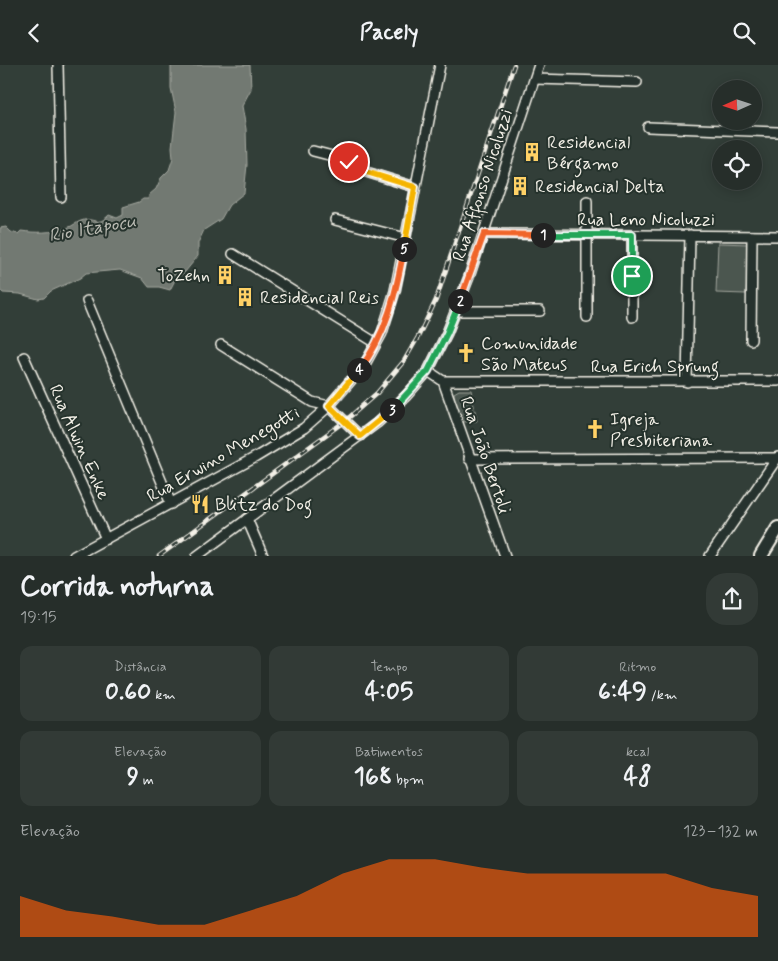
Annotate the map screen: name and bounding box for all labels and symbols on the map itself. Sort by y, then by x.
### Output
north arrow [712,80,762,130]
street label: Rua Affonso Nicoluzzi [447,106,521,265]
place label: Residencial Bérgamo [547,131,630,178]
pin [328,141,370,183]
building icon: Residencial Bérgamo [521,141,543,163]
building icon: Residencial Delta [509,175,531,197]
place label: Residencial Delta [535,175,665,199]
water label: Rio Itapocu [47,208,139,248]
street label: Rua Leno Nicoluzzi [577,208,715,232]
pin: 1 [530,223,556,247]
pin: 5 [392,237,416,261]
pin [611,255,653,297]
place label: ToZehn [157,264,210,288]
building icon: ToZehn [214,264,236,286]
building icon: Residencial Reis [234,286,256,308]
place label: Residencial Reis [260,286,379,310]
pin: 2 [448,289,472,313]
place label: Comunidade São Mateus [481,332,578,377]
church icon: Comunidade São Mateus [455,342,477,364]
street label: Rua Erich Sprung [591,355,719,381]
pin: 4 [346,357,372,383]
street label: Rua Alwin Enke [43,381,115,504]
street label: Rua João Bertoli [454,393,516,517]
pin: 3 [380,397,404,423]
street label: Rua Erwino Menegotti [143,401,305,509]
place label: Igreja Presbiteriana [610,408,712,453]
church icon: Igreja Presbiteriana [584,418,606,440]
restaurant icon: Blitz do Dog [189,493,211,515]
place label: Blitz do Dog [215,493,312,519]

